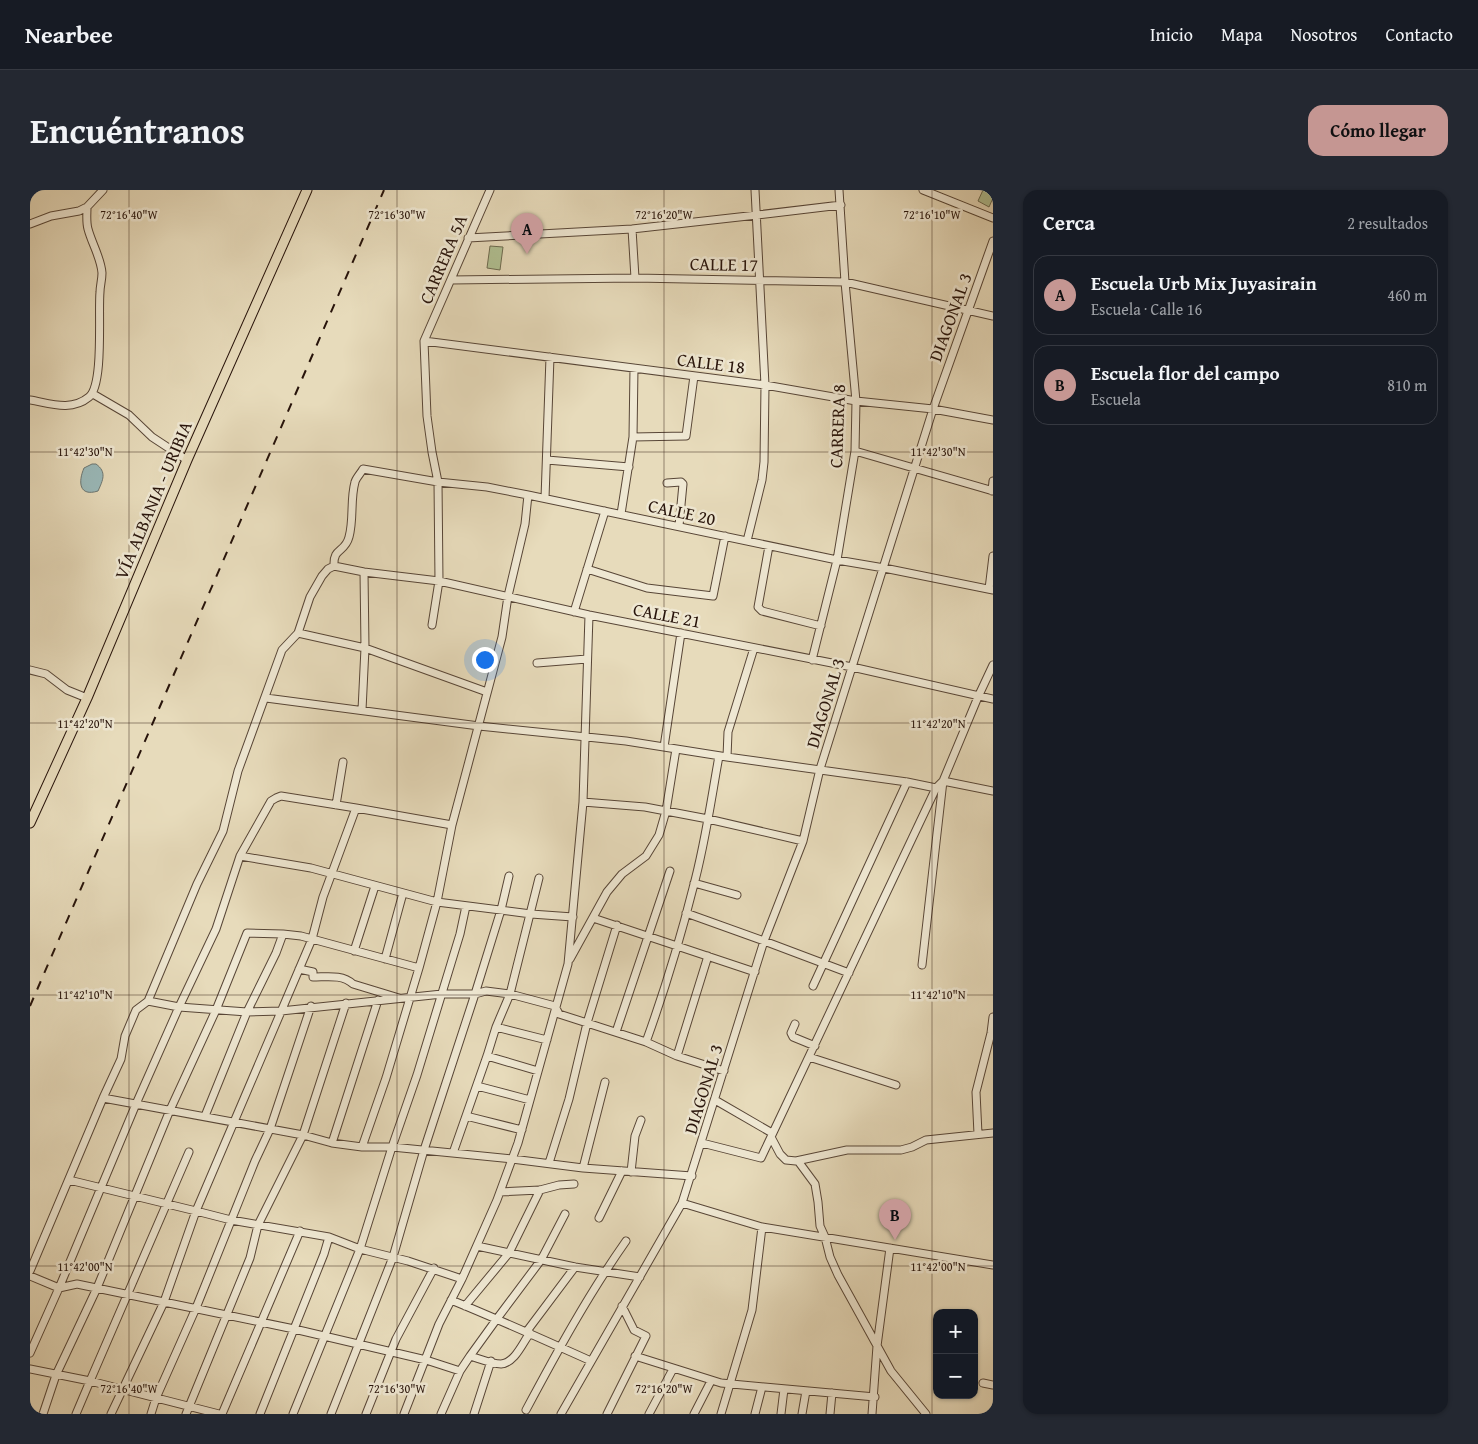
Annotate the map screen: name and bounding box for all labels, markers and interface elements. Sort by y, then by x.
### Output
text: Nearbee [25,17,113,52]
text: Inicio [1150,21,1193,48]
text: Mapa [1221,21,1262,48]
text: Nosotros [1290,21,1358,48]
text: Contacto [1386,21,1453,48]
text: Encuéntranos [30,105,245,156]
button: Cómo llegar [1308,105,1448,156]
text: 72°16'40"W [100,206,159,223]
text: 72°16'30"W [368,206,427,223]
text: 72°16'20"W [635,206,694,223]
text: 72°16'10"W [903,206,962,223]
text: Cerca [1043,207,1095,238]
street label: CARRERA 5A [412,210,474,308]
text: 2 resultados [1347,211,1428,235]
pin: A [511,213,543,254]
street label: CALLE 17 [690,250,758,278]
street label: DIAGONAL 3 [921,269,979,365]
text: Escuela Urb Mix Juyasirain [1091,269,1317,297]
text: A [1055,283,1065,307]
text: 460 m [1387,283,1427,307]
text: Escuela · Calle 16 [1091,297,1202,321]
street label: CALLE 18 [676,345,746,381]
text: Escuela flor del campo [1091,359,1280,387]
text: B [1055,373,1065,397]
text: 810 m [1387,373,1427,397]
street label: CARRERA 8 [822,384,852,468]
text: Escuela [1091,387,1141,411]
street label: VÍA ALBANIA - URIBIA [107,417,199,583]
text: 11°42'30"N [57,443,113,460]
text: 11°42'30"N [910,443,966,460]
street label: CALLE 20 [646,492,718,532]
street label: CALLE 21 [631,595,703,635]
your location [472,647,498,673]
street label: DIAGONAL 3 [799,655,851,751]
text: 11°42'20"N [57,715,113,732]
text: 11°42'20"N [910,715,966,732]
text: 11°42'10"N [57,986,113,1003]
text: 11°42'10"N [910,986,966,1003]
street label: DIAGONAL 3 [677,1041,729,1137]
pin: B [879,1199,911,1240]
text: 11°42'00"N [57,1258,113,1275]
text: 11°42'00"N [910,1258,966,1275]
map controls [933,1309,978,1399]
button: + [933,1309,978,1354]
button: − [933,1354,978,1399]
text: 72°16'40"W [100,1380,159,1397]
text: 72°16'30"W [368,1380,427,1397]
text: 72°16'20"W [635,1380,694,1397]

